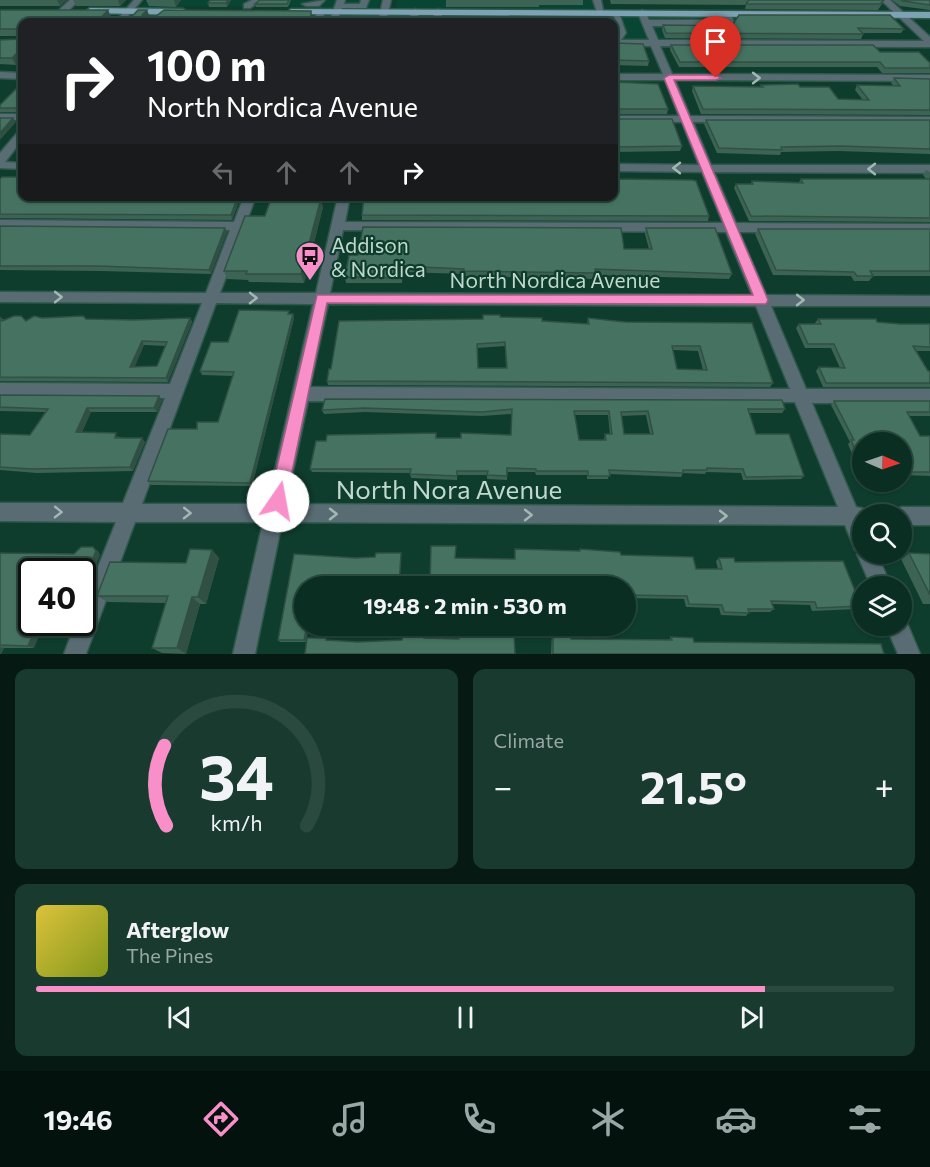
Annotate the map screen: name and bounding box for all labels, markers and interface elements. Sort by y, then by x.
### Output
pin [690,16,741,78]
icon: arrive [699,25,732,58]
text: 100 m [147,38,267,90]
icon: right [48,42,126,120]
one-way arrow [751,72,760,84]
text: North Nordica Avenue [147,90,418,123]
icon: left [207,156,240,189]
icon: ahead [270,156,303,189]
icon: ahead [333,156,366,189]
icon: right [396,156,429,189]
one-way arrow [672,162,681,174]
one-way arrow [867,163,876,175]
place label: Addison & Nordica [331,232,426,281]
bus stop icon: Addison & Nordica [294,240,326,282]
street label: North Nordica Avenue [450,267,660,292]
one-way arrow [54,291,63,303]
one-way arrow [249,292,258,304]
one-way arrow [796,294,805,307]
north arrow [852,432,912,492]
map controls [852,432,912,636]
position arrow [246,469,310,533]
street label: North Nora Avenue [336,473,562,504]
button: search [852,504,912,564]
one-way arrow [54,506,63,518]
one-way arrow [183,507,192,519]
one-way arrow [329,508,338,520]
one-way arrow [524,509,533,521]
one-way arrow [719,510,728,522]
speed limit sign: 40 [18,558,96,636]
button: layers [852,576,912,636]
text: 19:48 · 2 min · 530 m [363,592,567,619]
text: Climate [494,728,564,752]
text: 34 [199,737,274,813]
text: 21.5° [640,758,747,813]
text: − [494,765,512,806]
text: + [875,765,894,806]
text: km/h [210,809,262,835]
text: Afterglow [126,916,229,943]
text: The Pines [126,943,213,967]
icon: previous [163,1001,196,1034]
icon: pause [449,1001,482,1034]
icon: next [735,1001,768,1034]
icon: directions [200,1098,242,1140]
icon: music [329,1098,371,1140]
icon: phone [458,1098,500,1140]
icon: climate [587,1098,629,1140]
icon: car [715,1098,757,1140]
icon: filters [844,1098,886,1140]
text: 19:46 [43,1103,113,1136]

